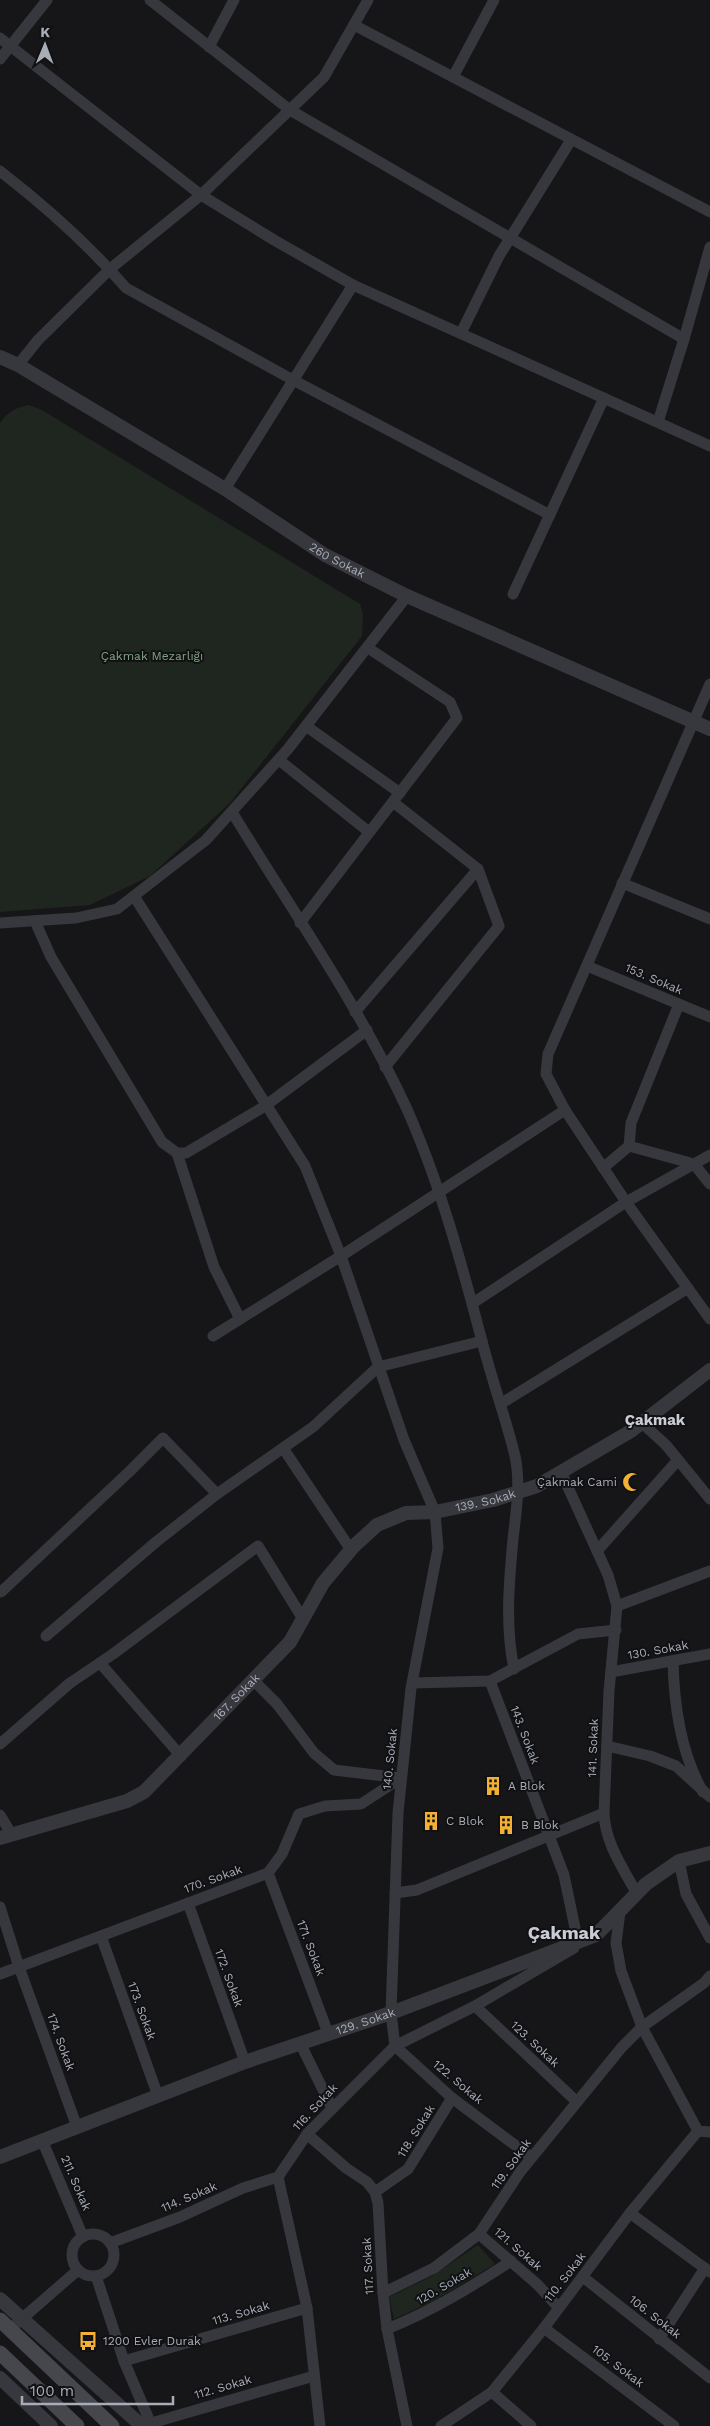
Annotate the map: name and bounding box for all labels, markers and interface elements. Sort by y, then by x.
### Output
north arrow [20,20,70,70]
text: K [40,24,51,40]
street label: 260 Sokak [307,540,367,581]
park label: Çakmak Mezarlığı [101,649,203,663]
street label: 153. Sokak [623,961,685,997]
district label: Çakmak [625,1411,686,1429]
mosque icon: Çakmak Cami [621,1471,643,1493]
place label: Çakmak Cami [537,1475,617,1489]
street label: 139. Sokak [454,1486,517,1515]
street label: 130. Sokak [627,1638,690,1662]
street label: 167. Sokak [210,1671,262,1723]
street label: 143. Sokak [507,1704,543,1766]
street label: 141. Sokak [585,1718,601,1778]
street label: 140. Sokak [380,1727,400,1790]
building icon: A Blok [482,1775,504,1797]
place label: A Blok [508,1779,545,1793]
building icon: C Blok [420,1810,442,1832]
place label: C Blok [446,1814,484,1828]
building icon: B Blok [495,1814,517,1836]
place label: B Blok [521,1818,559,1832]
street label: 170. Sokak [182,1862,244,1896]
street label: 171. Sokak [294,1918,328,1978]
district label: Çakmak [528,1922,601,1943]
street label: 172. Sokak [212,1947,246,2009]
street label: 173. Sokak [125,1980,159,2042]
street label: 129. Sokak [334,2005,397,2038]
street label: 174. Sokak [44,2011,78,2073]
street label: 123. Sokak [508,2018,562,2070]
street label: 122. Sokak [430,2057,486,2107]
street label: 116. Sokak [290,2080,340,2133]
street label: 118. Sokak [394,2102,438,2160]
street label: 119. Sokak [488,2136,534,2192]
street label: 211. Sokak [58,2153,94,2213]
street label: 114. Sokak [159,2179,219,2215]
street label: 121. Sokak [491,2224,545,2274]
street label: 117. Sokak [359,2237,376,2295]
street label: 110. Sokak [541,2249,589,2305]
street label: 120. Sokak [414,2265,474,2307]
street label: 106. Sokak [626,2292,684,2342]
street label: 113. Sokak [211,2298,271,2328]
bus stop icon: 1200 Evler Durak [77,2330,99,2352]
place label: 1200 Evler Durak [103,2334,201,2348]
street label: 105. Sokak [589,2342,647,2390]
street label: 112. Sokak [193,2372,253,2402]
scale bar [22,2374,174,2406]
text: 100 m [30,2382,74,2400]

